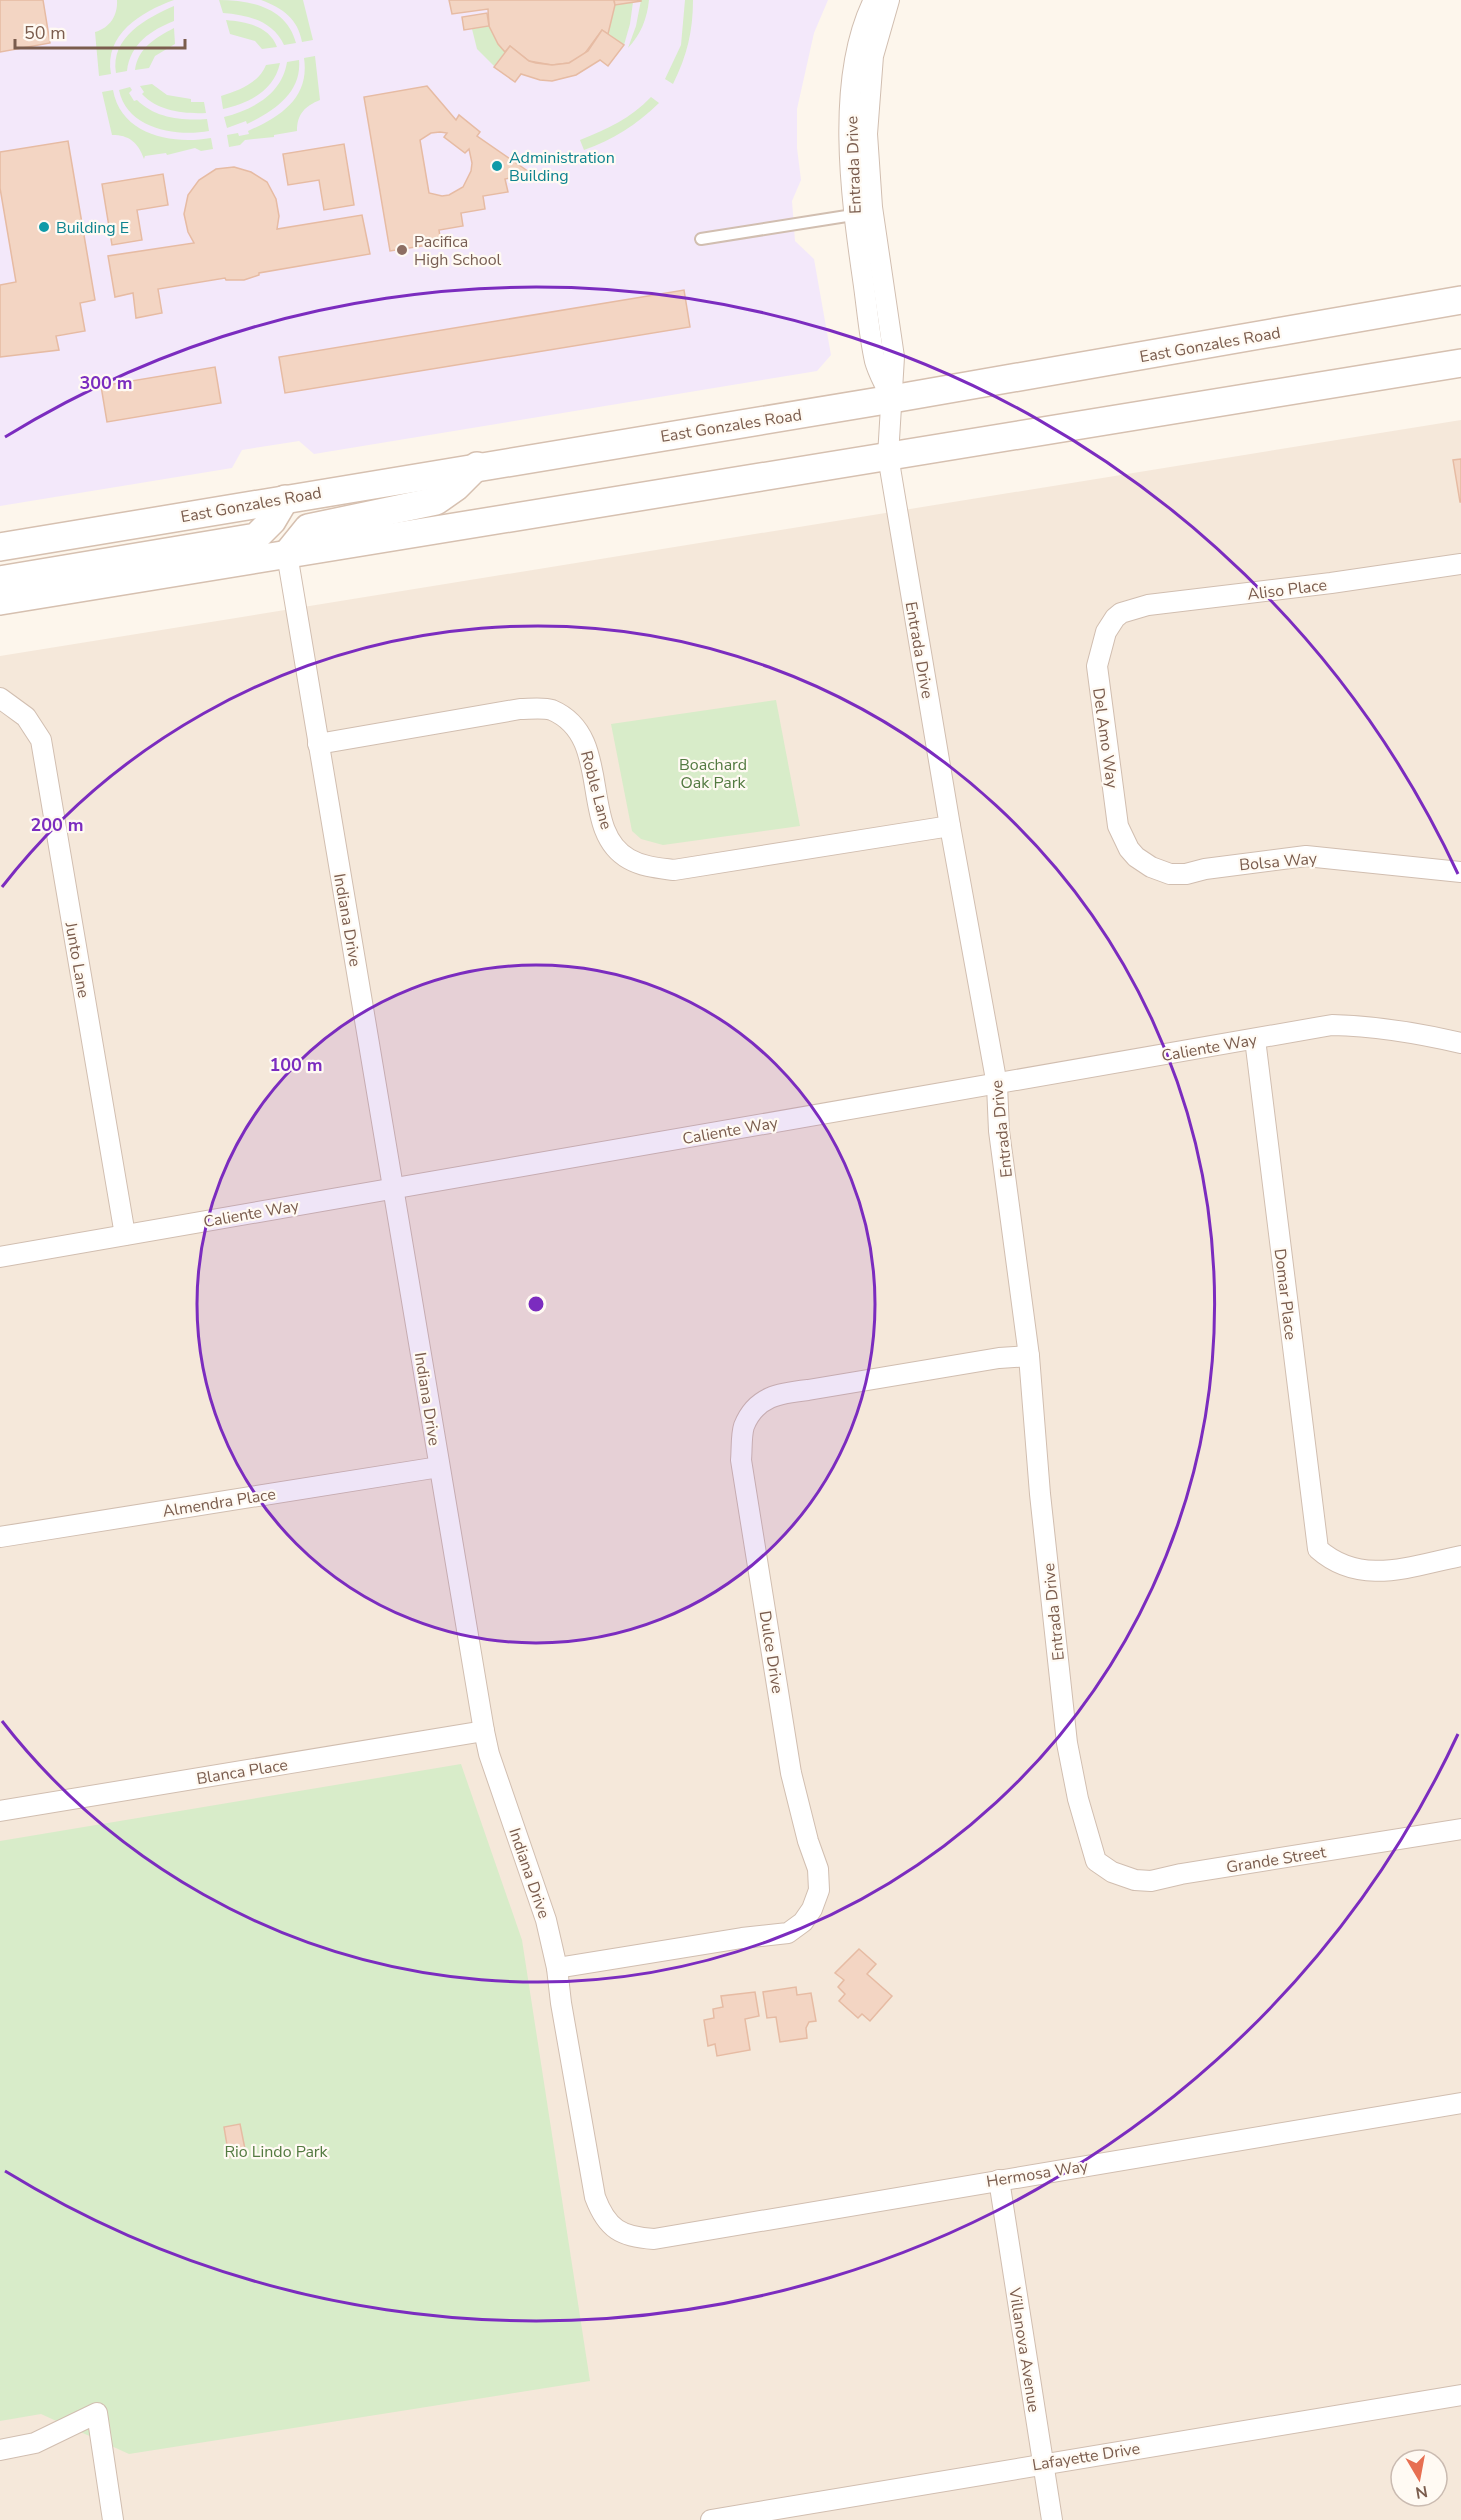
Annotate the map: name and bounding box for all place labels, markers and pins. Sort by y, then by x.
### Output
place label: Administration Building [509,147,615,187]
marker: Administration Building [490,159,504,173]
place label: Building E [56,217,129,239]
marker: Building E [37,220,51,234]
place label: Pacifica High School [414,231,502,271]
marker: Pacifica High School [395,243,409,257]
centre of rings [526,1294,546,1314]

